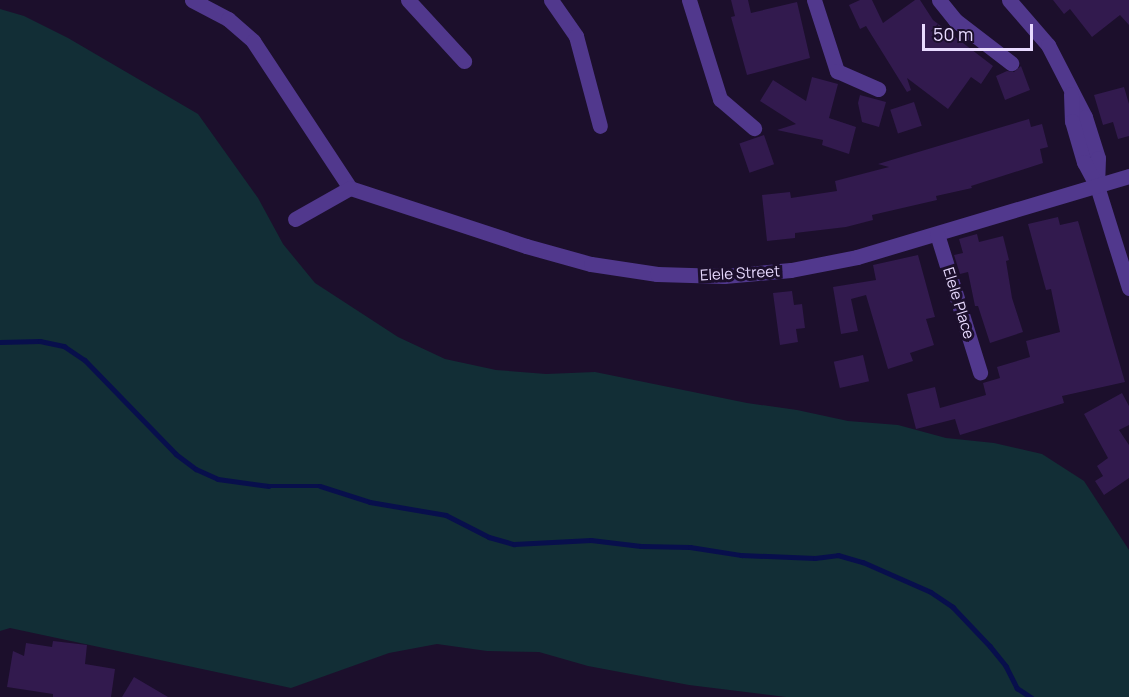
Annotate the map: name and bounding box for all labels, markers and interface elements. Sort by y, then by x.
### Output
scale bar [925,12,1036,50]
text: 50 m [933,22,973,46]
street label: Elele Street [700,262,780,284]
street label: Elele Place [940,265,978,341]

